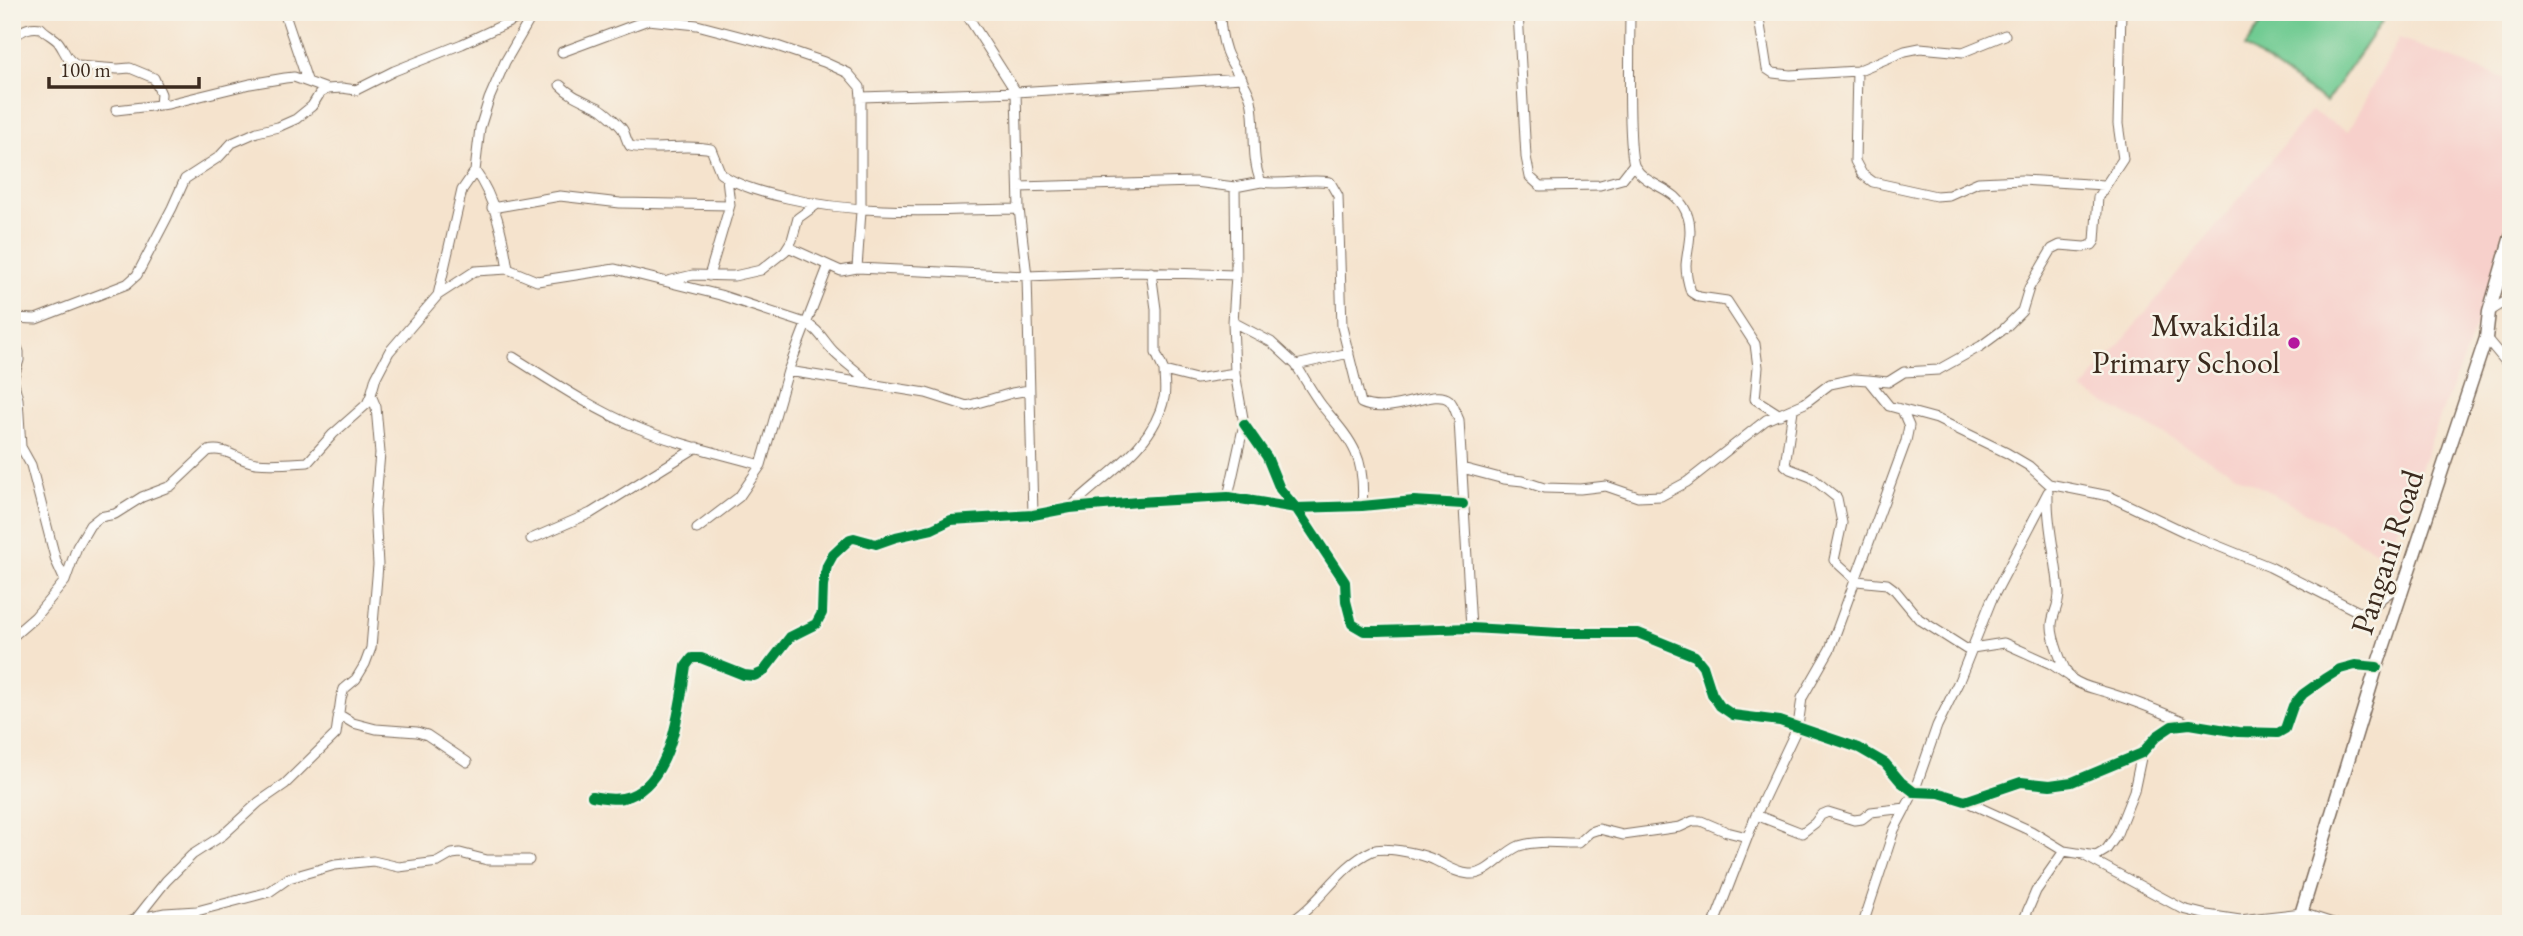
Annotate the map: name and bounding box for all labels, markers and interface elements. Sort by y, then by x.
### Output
scale bar [49,46,200,90]
text: 100 m [60,56,111,83]
place label: Mwakidila Primary School [2092,304,2280,383]
marker: Mwakidila Primary School [2286,335,2302,351]
street label: Pangani Road [2341,464,2434,640]

